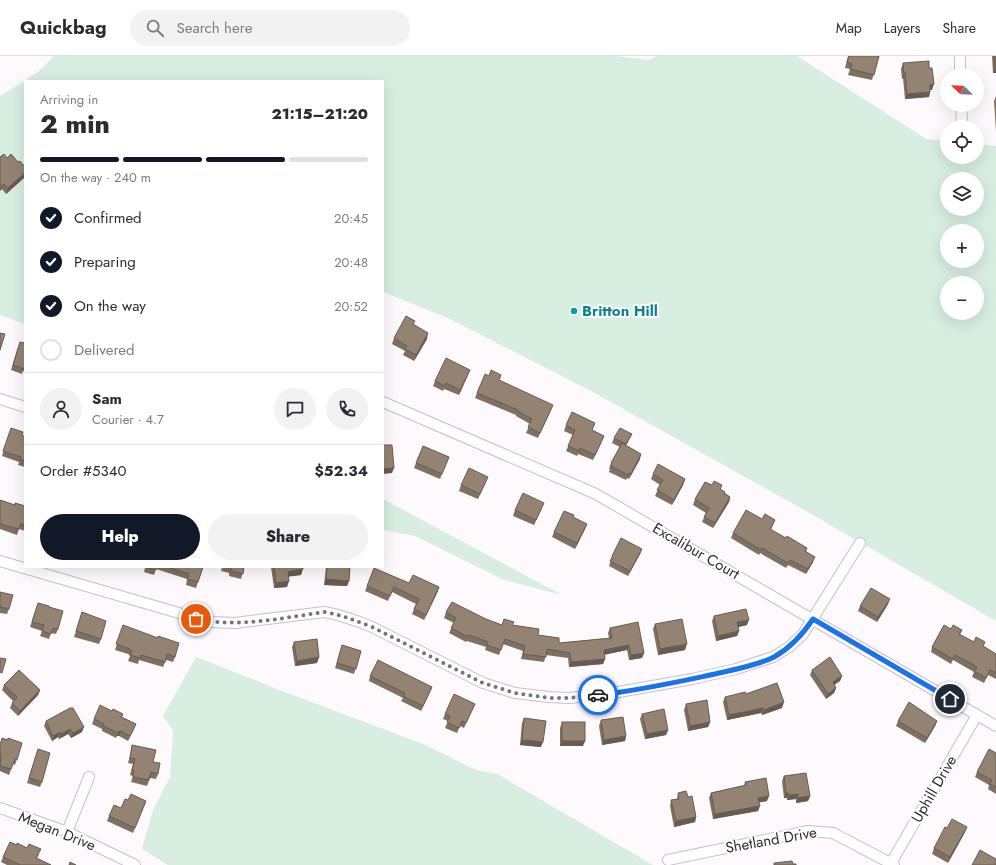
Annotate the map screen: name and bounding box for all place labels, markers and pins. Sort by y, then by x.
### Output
place label: Britton Hill [582,300,658,322]
marker: Britton Hill [569,306,579,316]
pin [179,602,213,636]
pin [933,682,967,716]

